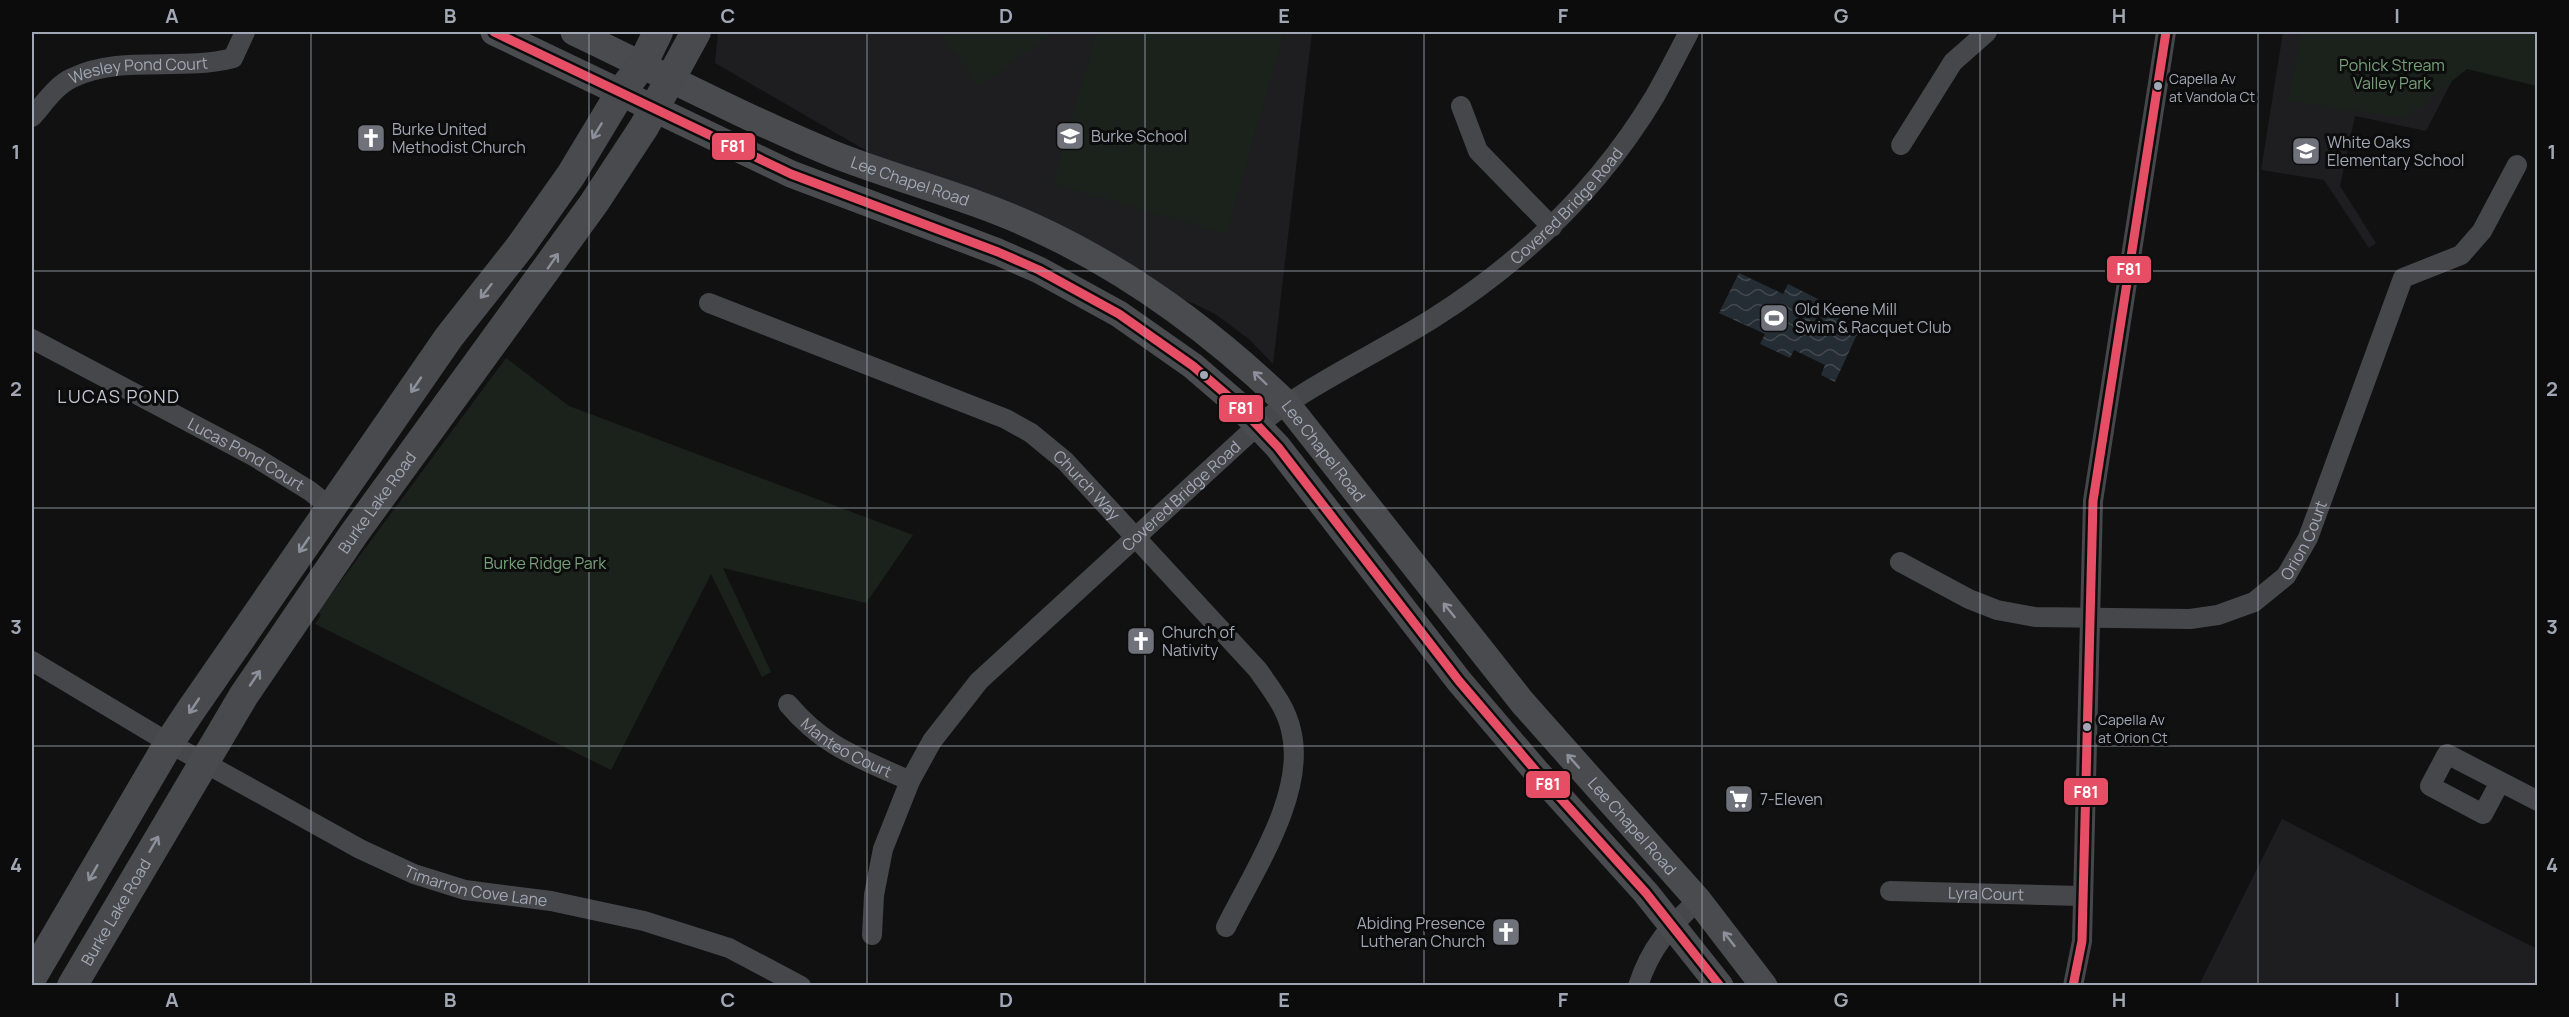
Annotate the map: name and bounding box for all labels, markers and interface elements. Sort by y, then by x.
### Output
text: A [165,2,179,29]
text: B [444,2,457,29]
text: C [721,2,735,29]
text: D [999,2,1013,29]
text: E [1278,2,1290,29]
text: F [1558,2,1569,29]
text: G [1834,2,1849,29]
text: H [2112,2,2126,29]
text: I [2394,2,2400,29]
street label: Wesley Pond Court [65,52,209,89]
park label: Pohick Stream Valley Park [2339,54,2445,94]
place label: Capella Av at Vandola Ct [2169,69,2255,106]
marker: Capella Av at Vandola Ct [2152,80,2164,92]
place label: Burke United Methodist Church [392,118,526,158]
school or university icon: Burke School [1054,120,1086,152]
church icon: Burke United Methodist Church [355,122,387,154]
one-way arrow [591,122,603,139]
place label: Burke School [1091,125,1187,147]
place label: White Oaks Elementary School [2327,131,2465,171]
line badge: F81 [711,132,756,161]
text: F81 [720,135,746,157]
school or university icon: White Oaks Elementary School [2290,135,2322,167]
text: 1 [12,138,20,165]
text: 1 [2548,138,2556,165]
street label: Covered Bridge Road [1505,143,1628,269]
street label: Lee Chapel Road [848,151,972,211]
one-way arrow [547,253,559,269]
line badge: F81 [2106,255,2152,284]
text: F81 [2116,258,2142,280]
one-way arrow [479,282,492,298]
place label: Old Keene Mill Swim & Racquet Club [1795,298,1951,338]
sports icon: Old Keene Mill Swim & Racquet Club [1758,302,1790,334]
unlabelled marker [1198,369,1210,381]
one-way arrow [1252,370,1267,385]
text: 2 [10,375,22,402]
text: 2 [2546,375,2558,402]
one-way arrow [410,377,422,393]
district label: LUCAS POND [57,384,181,408]
line badge: F81 [1218,394,1264,423]
street label: Lee Chapel Road [1277,395,1371,506]
text: F81 [1228,397,1254,419]
street label: Lucas Pond Court [184,412,309,496]
street label: Covered Bridge Road [1117,435,1245,556]
street label: Church Way [1049,445,1126,525]
street label: Burke Lake Road [333,447,421,558]
street label: Orion Court [2275,497,2332,584]
one-way arrow [298,536,310,553]
park label: Burke Ridge Park [484,552,607,574]
one-way arrow [1442,603,1455,619]
text: 3 [10,613,22,640]
text: 3 [2546,613,2558,640]
place label: Church of Nativity [1162,621,1235,661]
church icon: Church of Nativity [1125,625,1157,657]
one-way arrow [249,670,261,686]
one-way arrow [188,697,200,713]
place label: Capella Av at Orion Ct [2098,710,2168,747]
street label: Manteo Court [796,713,896,783]
marker: Capella Av at Orion Ct [2081,721,2093,733]
one-way arrow [1566,754,1580,769]
line badge: F81 [1525,770,1571,799]
text: F81 [1535,773,1561,795]
street label: Lee Chapel Road [1583,773,1682,880]
line badge: F81 [2063,777,2109,806]
text: F81 [2073,781,2099,803]
supermarket icon: 7-Eleven [1723,783,1755,815]
place label: 7-Eleven [1760,788,1823,810]
one-way arrow [148,836,160,853]
text: 4 [10,851,22,878]
text: 4 [2546,851,2558,878]
street label: Burke Lake Road [76,854,156,970]
street label: Timarron Cove Lane [401,860,549,911]
one-way arrow [87,863,98,881]
street label: Lyra Court [1948,882,2024,905]
place label: Abiding Presence Lutheran Church [1357,912,1485,952]
church icon: Abiding Presence Lutheran Church [1490,916,1522,948]
one-way arrow [1722,931,1735,947]
text: A [165,986,179,1013]
text: B [444,986,457,1013]
text: C [721,986,735,1013]
text: D [999,986,1013,1013]
text: E [1278,986,1290,1013]
text: F [1558,986,1569,1013]
text: G [1834,986,1849,1013]
text: H [2112,986,2126,1013]
text: I [2394,986,2400,1013]

